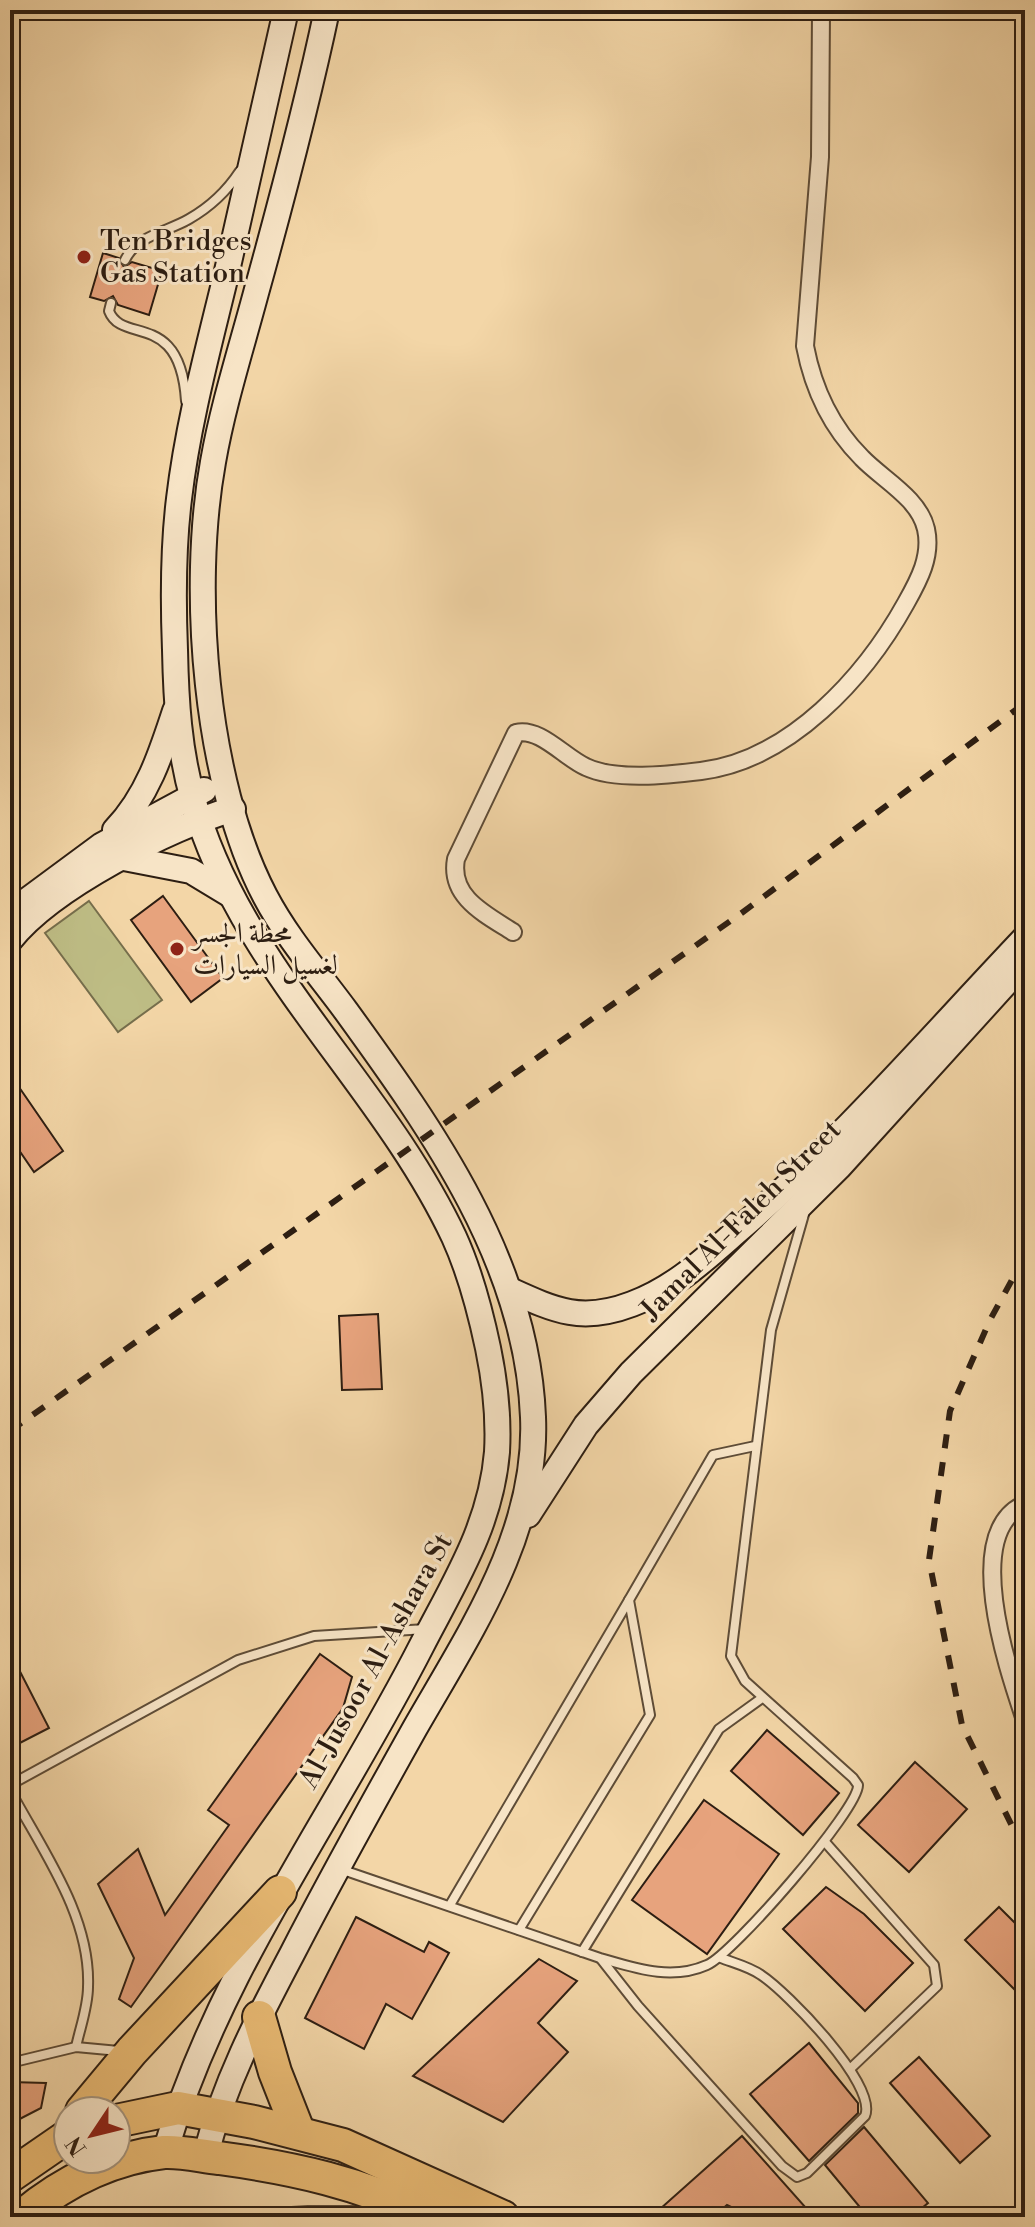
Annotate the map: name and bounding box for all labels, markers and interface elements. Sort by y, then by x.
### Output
place label: Ten Bridges Gas Station [100,224,252,291]
marker: Ten Bridges Gas Station [75,248,93,266]
place label: محطة الجسر لغسيل السيارات [190,916,338,984]
marker: محطة الجسر لغسيل السيارات [168,940,186,958]
street label: Jamal Al-Faleh Street [633,1112,849,1328]
street label: Al-Jusoor Al-Ashara St [291,1527,461,1795]
north arrow [52,2095,132,2175]
text: N [60,2130,93,2160]

